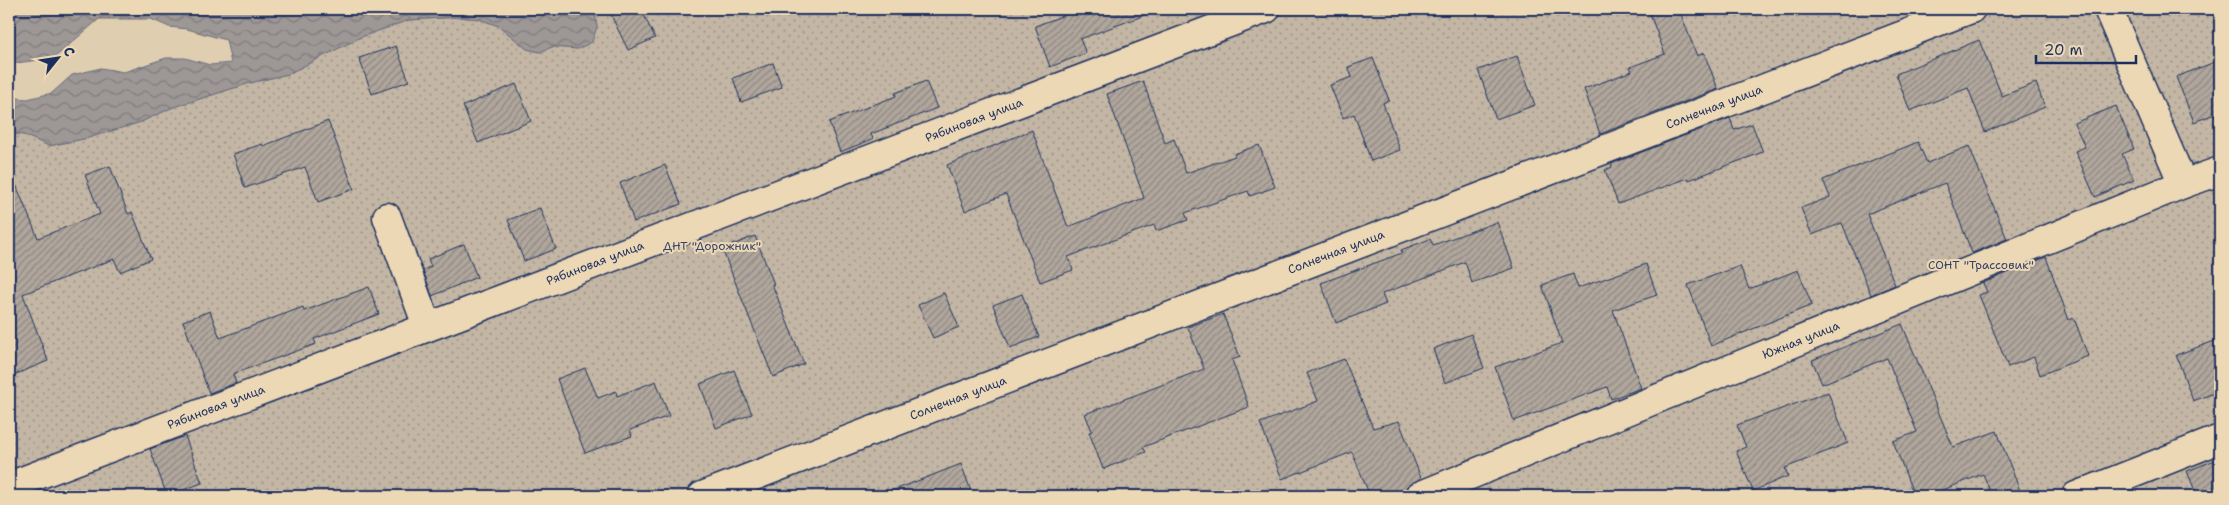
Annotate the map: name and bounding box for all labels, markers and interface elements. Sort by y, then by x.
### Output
north arrow [32,32,82,82]
scale bar [2036,32,2136,64]
text: 20 m [2044,40,2083,60]
text: С [59,43,79,60]
street label: Солнечная улица [1663,81,1765,133]
street label: Рябиновая улица [923,94,1026,146]
street label: Солнечная улица [1285,226,1387,278]
street label: Рябиновая улица [544,237,647,289]
park label: ДНТ "Дорожник" [663,238,761,254]
park label: СОНТ "Трассовик" [1928,257,2034,273]
street label: Южная улица [1760,317,1842,363]
street label: Солнечная улица [907,372,1009,424]
street label: Рябиновая улица [165,381,268,433]

